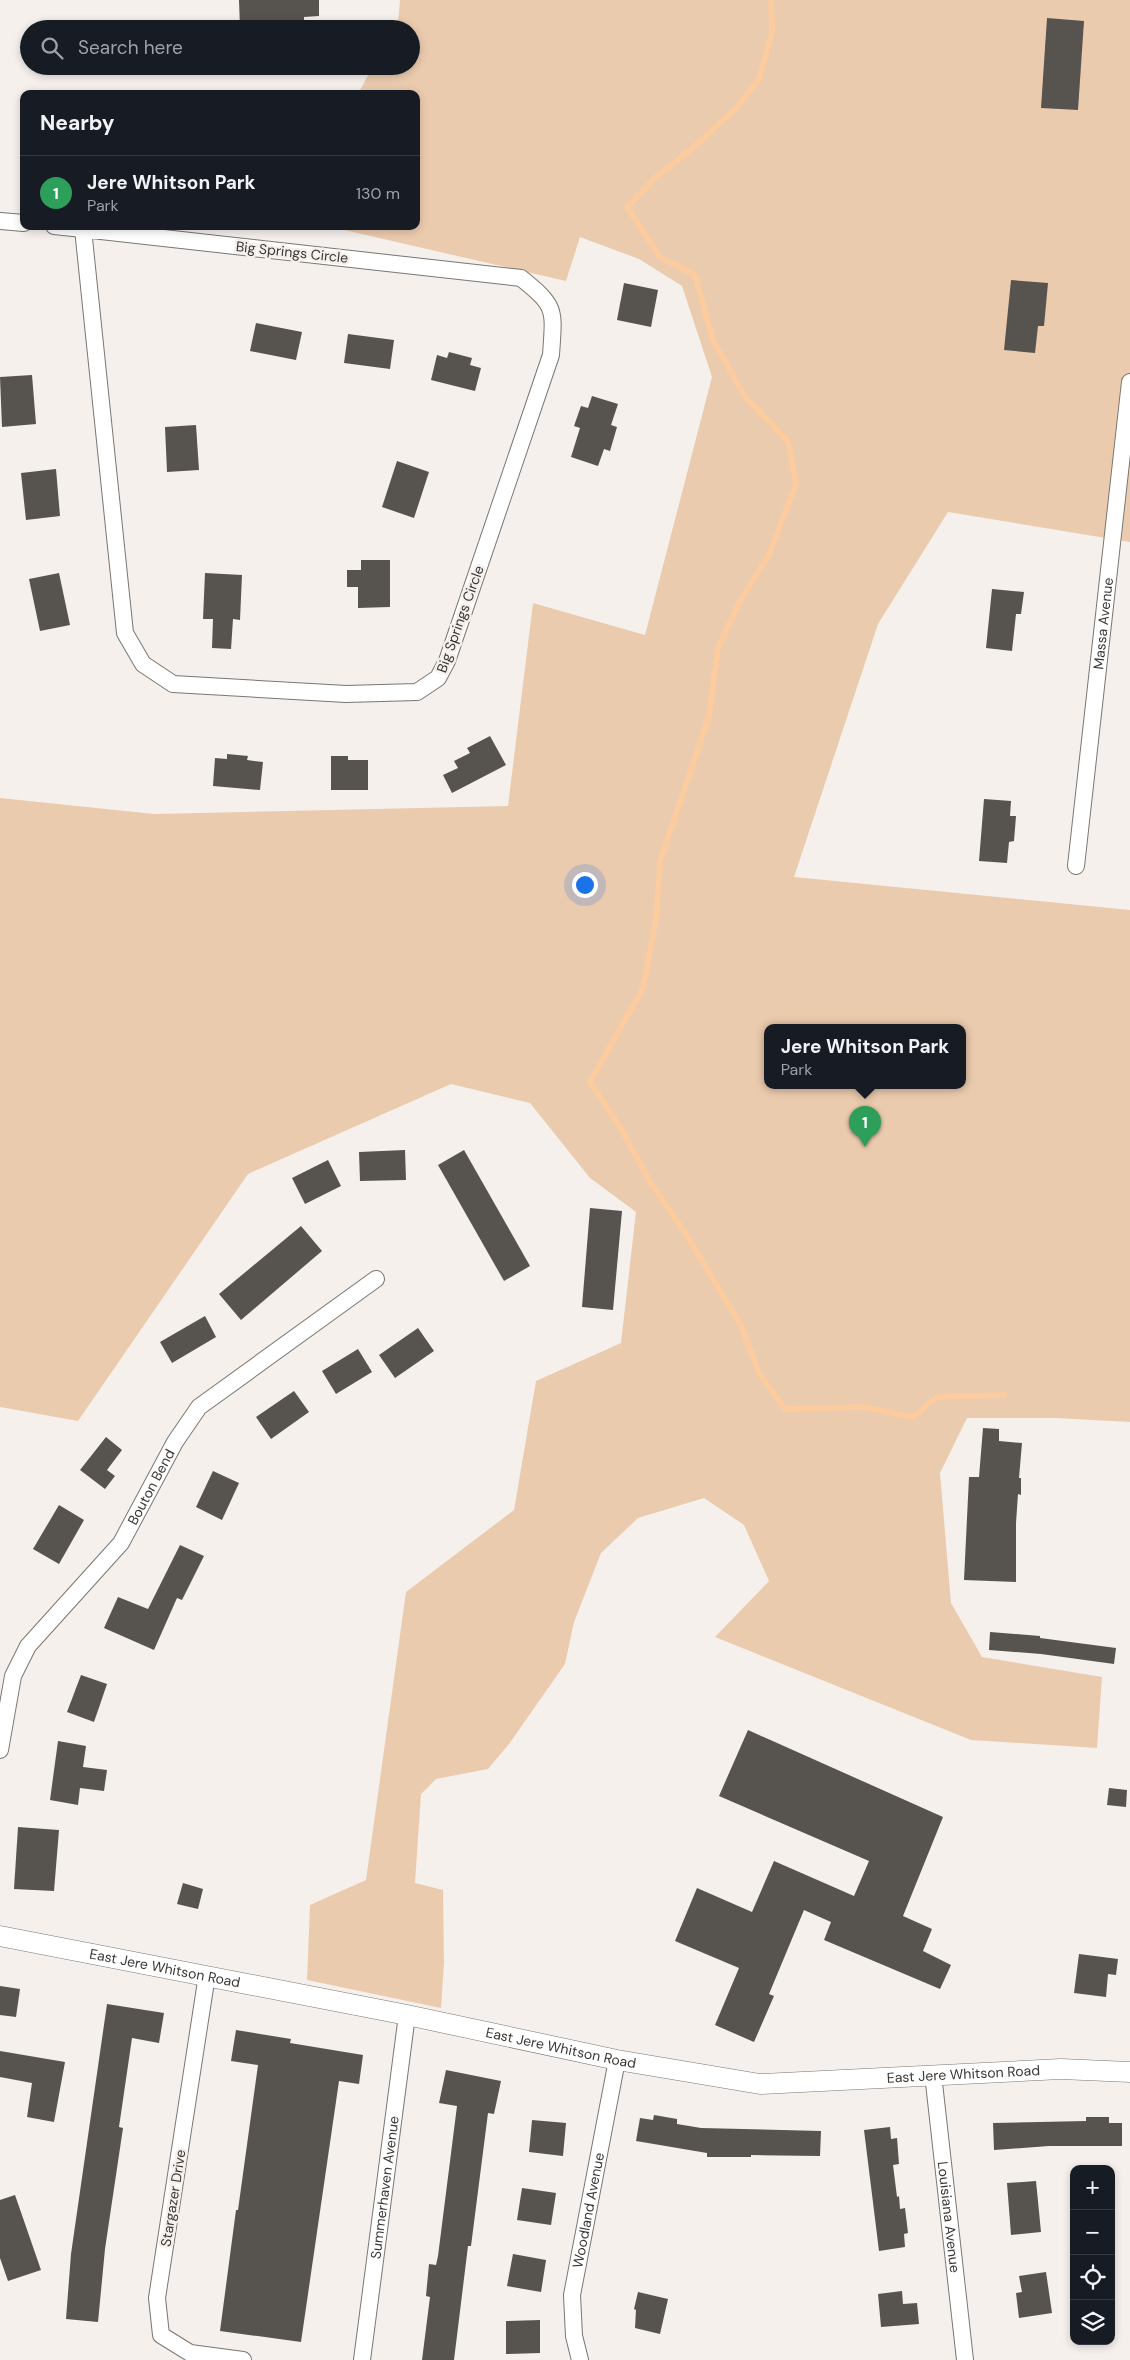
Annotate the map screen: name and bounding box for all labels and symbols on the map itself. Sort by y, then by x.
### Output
street label: Big Springs Circle [235,237,349,267]
street label: Big Springs Circle [432,563,488,675]
street label: Massa Avenue [1089,577,1117,670]
your location [572,872,598,898]
pin: 1 [849,1106,881,1147]
street label: Bouton Bend [123,1446,179,1528]
street label: East Jere Whitson Road [88,1945,242,1991]
street label: East Jere Whitson Road [484,2023,638,2072]
street label: East Jere Whitson Road [886,2061,1040,2087]
street label: Summerhaven Avenue [366,2115,403,2260]
street label: Stargazer Drive [156,2148,190,2248]
street label: Woodland Avenue [568,2151,608,2270]
street label: Louisiana Avenue [934,2161,964,2274]

